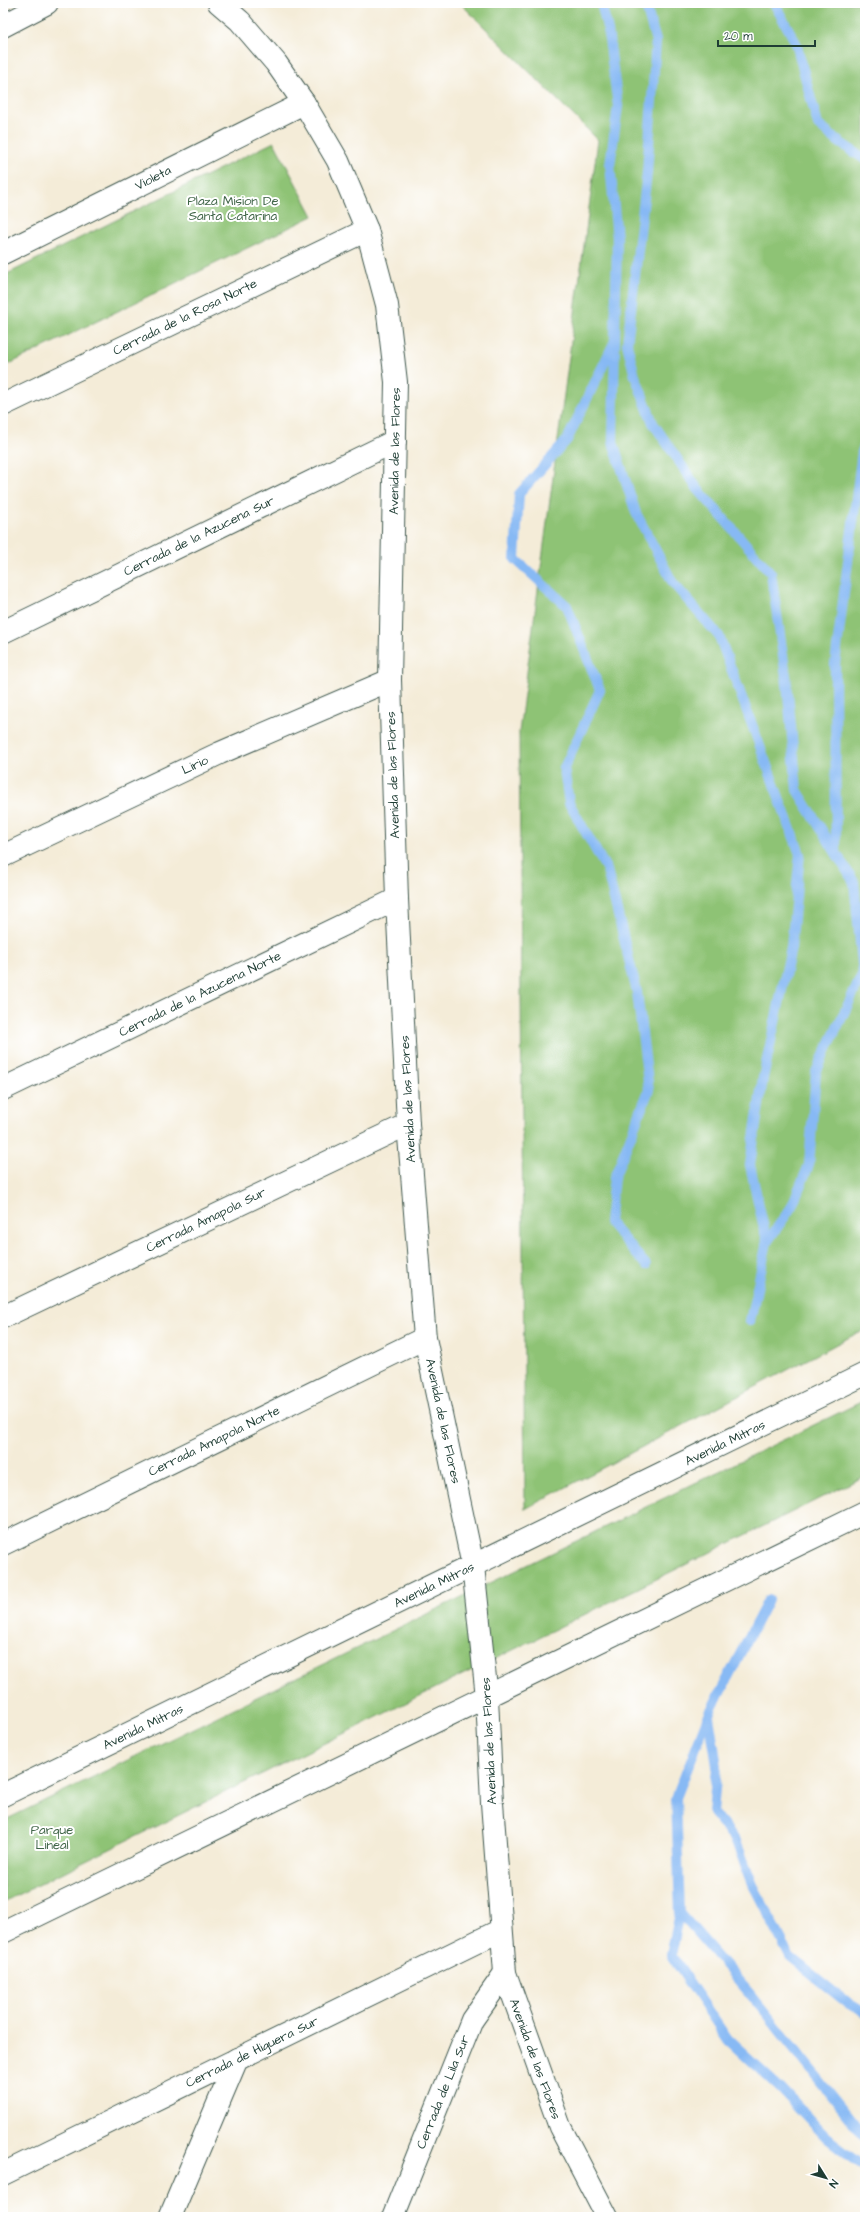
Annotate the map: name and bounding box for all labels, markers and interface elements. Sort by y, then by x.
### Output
scale bar [718,22,815,48]
text: 20 m [724,28,753,45]
street label: Violeta [132,161,175,195]
park label: Plaza Mision De Santa Catarina [188,192,278,225]
street label: Cerrada de la Rosa Norte [110,274,260,360]
street label: Avenida de las Flores [385,387,405,515]
street label: Cerrada de la Azucena Sur [121,492,277,580]
street label: Avenida de las Flores [382,711,404,839]
street label: Lirio [179,751,212,779]
street label: Cerrada de la Azucena Norte [116,947,284,1041]
street label: Avenida de las Flores [396,1034,420,1163]
street label: Cerrada Amapola Sur [143,1183,269,1257]
street label: Avenida de las Flores [421,1357,465,1486]
street label: Cerrada Amapola Norte [145,1401,283,1481]
street label: Avenida Mitras [682,1416,769,1470]
street label: Avenida Mitras [391,1558,478,1612]
street label: Avenida de las Flores [477,1676,501,1805]
street label: Avenida Mitras [100,1700,187,1754]
park label: Parque Lineal [31,1821,73,1854]
street label: Avenida de las Flores [505,1996,565,2122]
street label: Cerrada de Higuera Sur [182,2012,322,2093]
street label: Cerrada de Lila Sur [412,2032,474,2152]
north arrow [806,2158,846,2198]
text: N [825,2176,842,2191]

